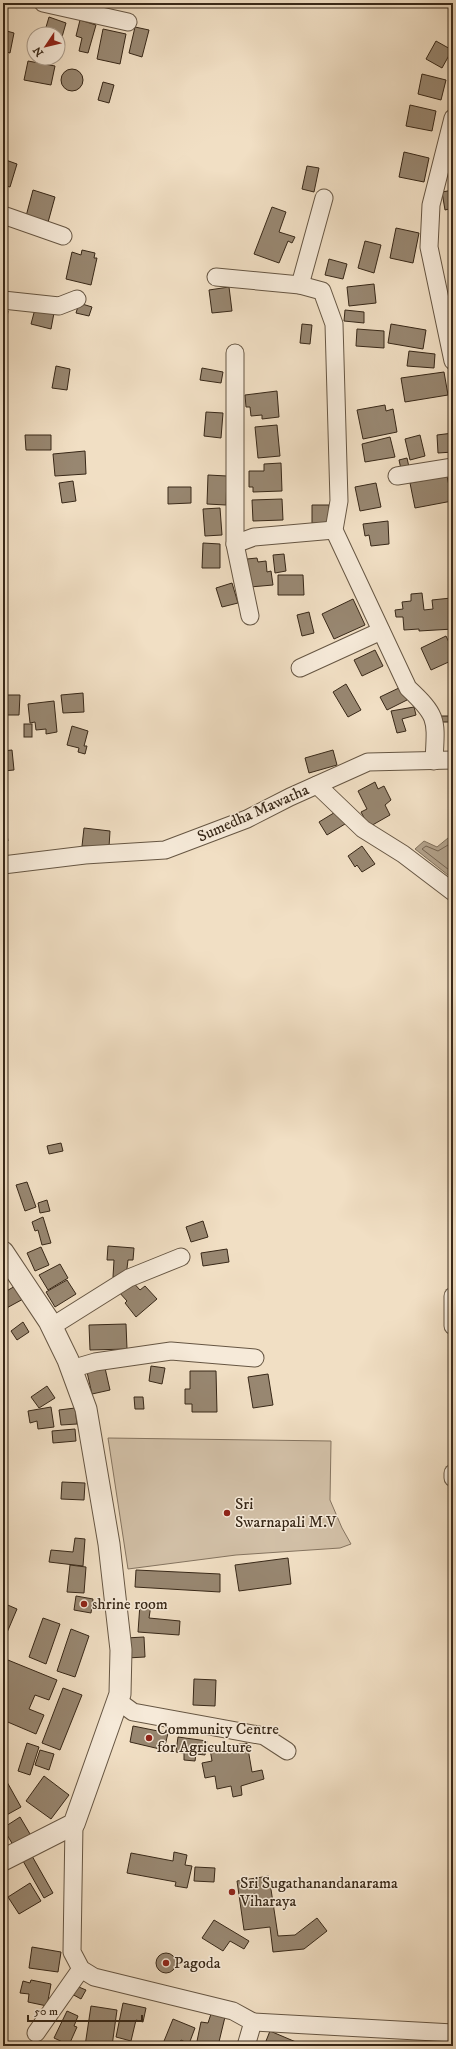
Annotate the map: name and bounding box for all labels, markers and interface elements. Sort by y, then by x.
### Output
north arrow [26,26,66,66]
text: N [30,43,47,59]
street label: Sumedha Mawatha [194,779,312,847]
place label: Sri Swarnapali M.V [235,1494,337,1532]
marker: Sri Swarnapali M.V [222,1508,232,1518]
place label: shrine room [92,1594,168,1614]
marker: shrine room [79,1599,89,1609]
place label: Community Centre for Agriculture [157,1719,279,1757]
marker: Community Centre for Agriculture [144,1733,154,1743]
place label: Sri Sugathanandanarama Viharaya [239,1873,398,1911]
marker: Sri Sugathanandanarama Viharaya [227,1887,237,1897]
place label: Pagoda [174,1953,221,1973]
marker: Pagoda [161,1958,171,1968]
scale bar [28,1997,142,2023]
text: 50 m [34,2004,58,2019]

